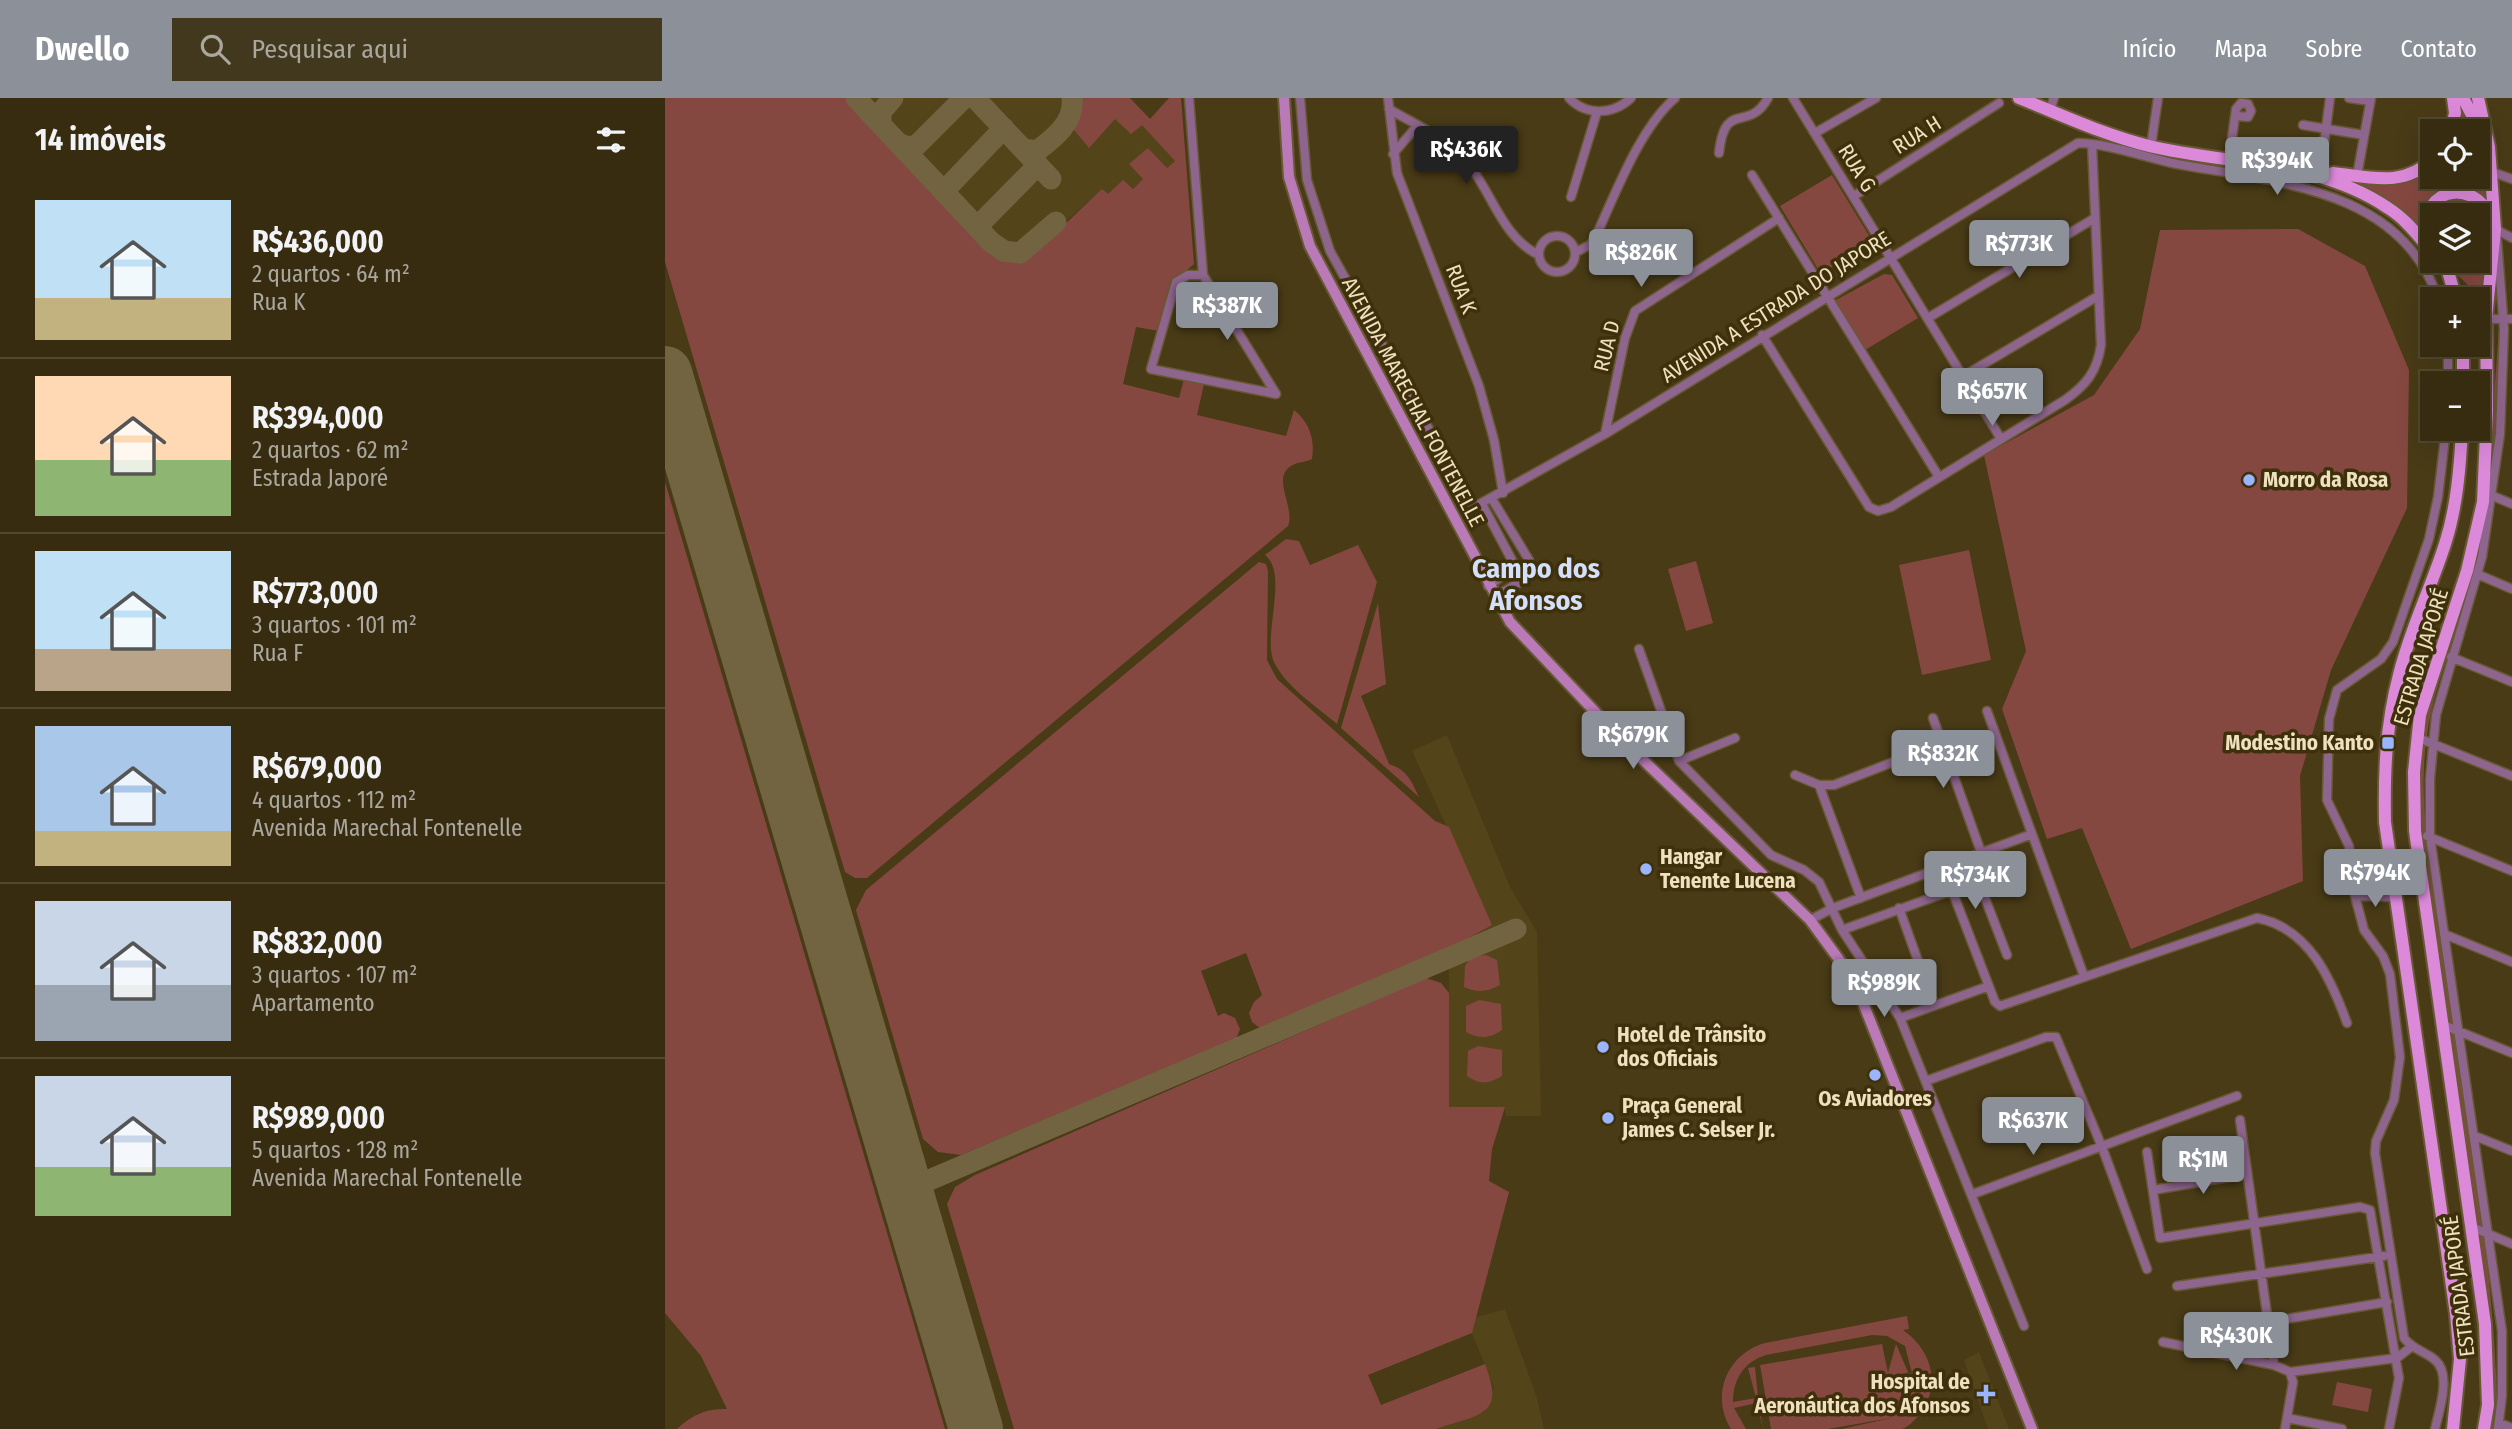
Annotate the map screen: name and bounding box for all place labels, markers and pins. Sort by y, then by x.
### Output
pin: R$436K [1409,126,1523,186]
pin: R$394K [2220,138,2334,197]
pin: R$773K [1962,220,2076,280]
pin: R$826K [1584,230,1698,289]
pin: R$387K [1170,282,1284,342]
pin: R$657K [1935,368,2049,428]
place label: Morro da Rosa [2263,467,2388,493]
marker: Morro da Rosa [2241,472,2257,488]
pin: R$679K [1576,712,1690,771]
pin: R$832K [1886,730,2000,790]
place label: Modestino Kanto [2225,730,2374,756]
marker: Modestino Kanto [2380,735,2396,751]
place label: Hangar Tenente Lucena [1660,844,1796,894]
pin: R$794K [2318,850,2432,909]
pin: R$734K [1918,852,2032,911]
marker: Hangar Tenente Lucena [1638,861,1654,877]
pin: R$989K [1827,960,1941,1019]
place label: Hotel de Trânsito dos Oficiais [1617,1022,1766,1072]
marker: Hotel de Trânsito dos Oficiais [1595,1039,1611,1055]
marker: Os Aviadores [1867,1067,1883,1083]
place label: Os Aviadores [1818,1086,1932,1112]
place label: Praça General James C. Selser Jr. [1621,1093,1775,1143]
pin: R$637K [1976,1098,2090,1157]
marker: Praça General James C. Selser Jr. [1600,1110,1616,1126]
pin: R$1M [2162,1136,2244,1196]
pin: R$430K [2179,1312,2293,1372]
place label: Hospital de Aeronáutica dos Afonsos [1754,1369,1970,1419]
marker: Hospital de Aeronáutica dos Afonsos [1976,1384,1996,1404]

